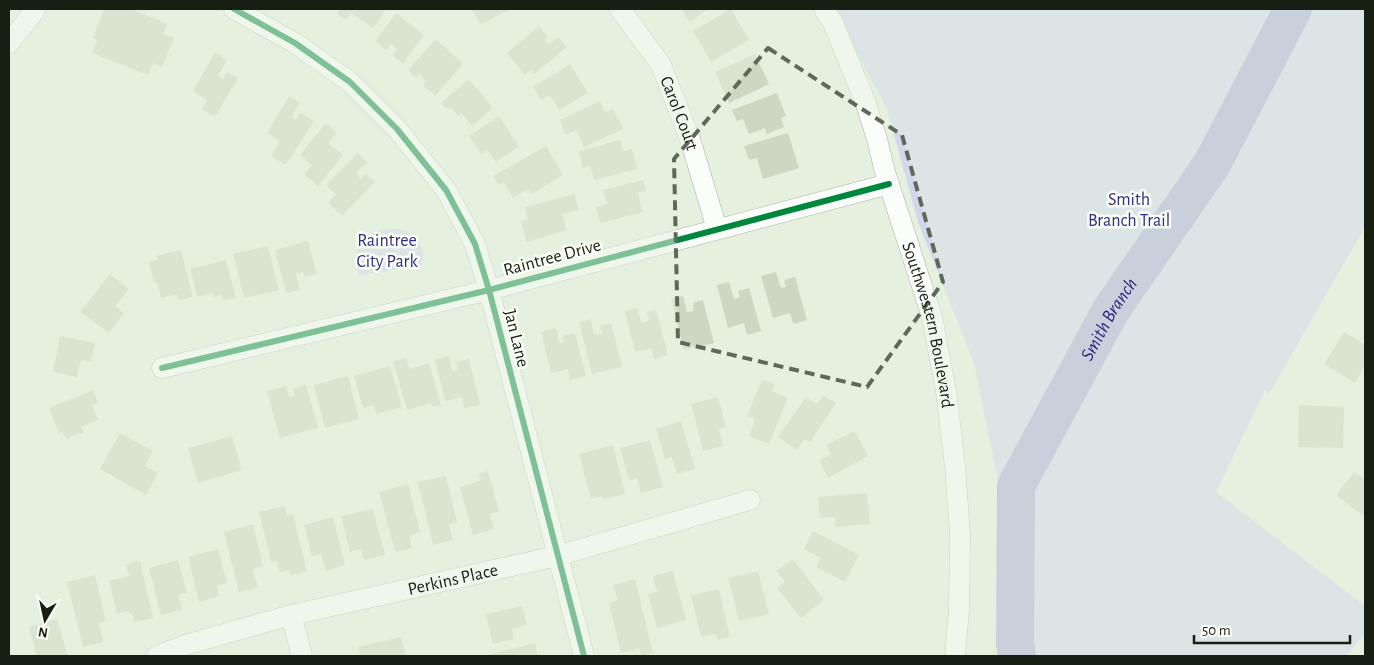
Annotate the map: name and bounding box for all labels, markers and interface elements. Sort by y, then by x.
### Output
street label: Carol Court [656,74,701,153]
park label: Smith Branch Trail [1088,191,1170,230]
park label: Raintree City Park [356,232,418,271]
street label: Raintree Drive [502,236,603,280]
street label: Southwestern Boulevard [898,240,956,409]
water label: Smith Branch [1078,275,1141,364]
street label: Jan Lane [500,308,532,369]
street label: Perkins Place [406,561,500,599]
north arrow [20,595,70,645]
scale bar [1194,612,1350,644]
text: 50 m [1202,623,1231,638]
text: N [37,624,49,640]

